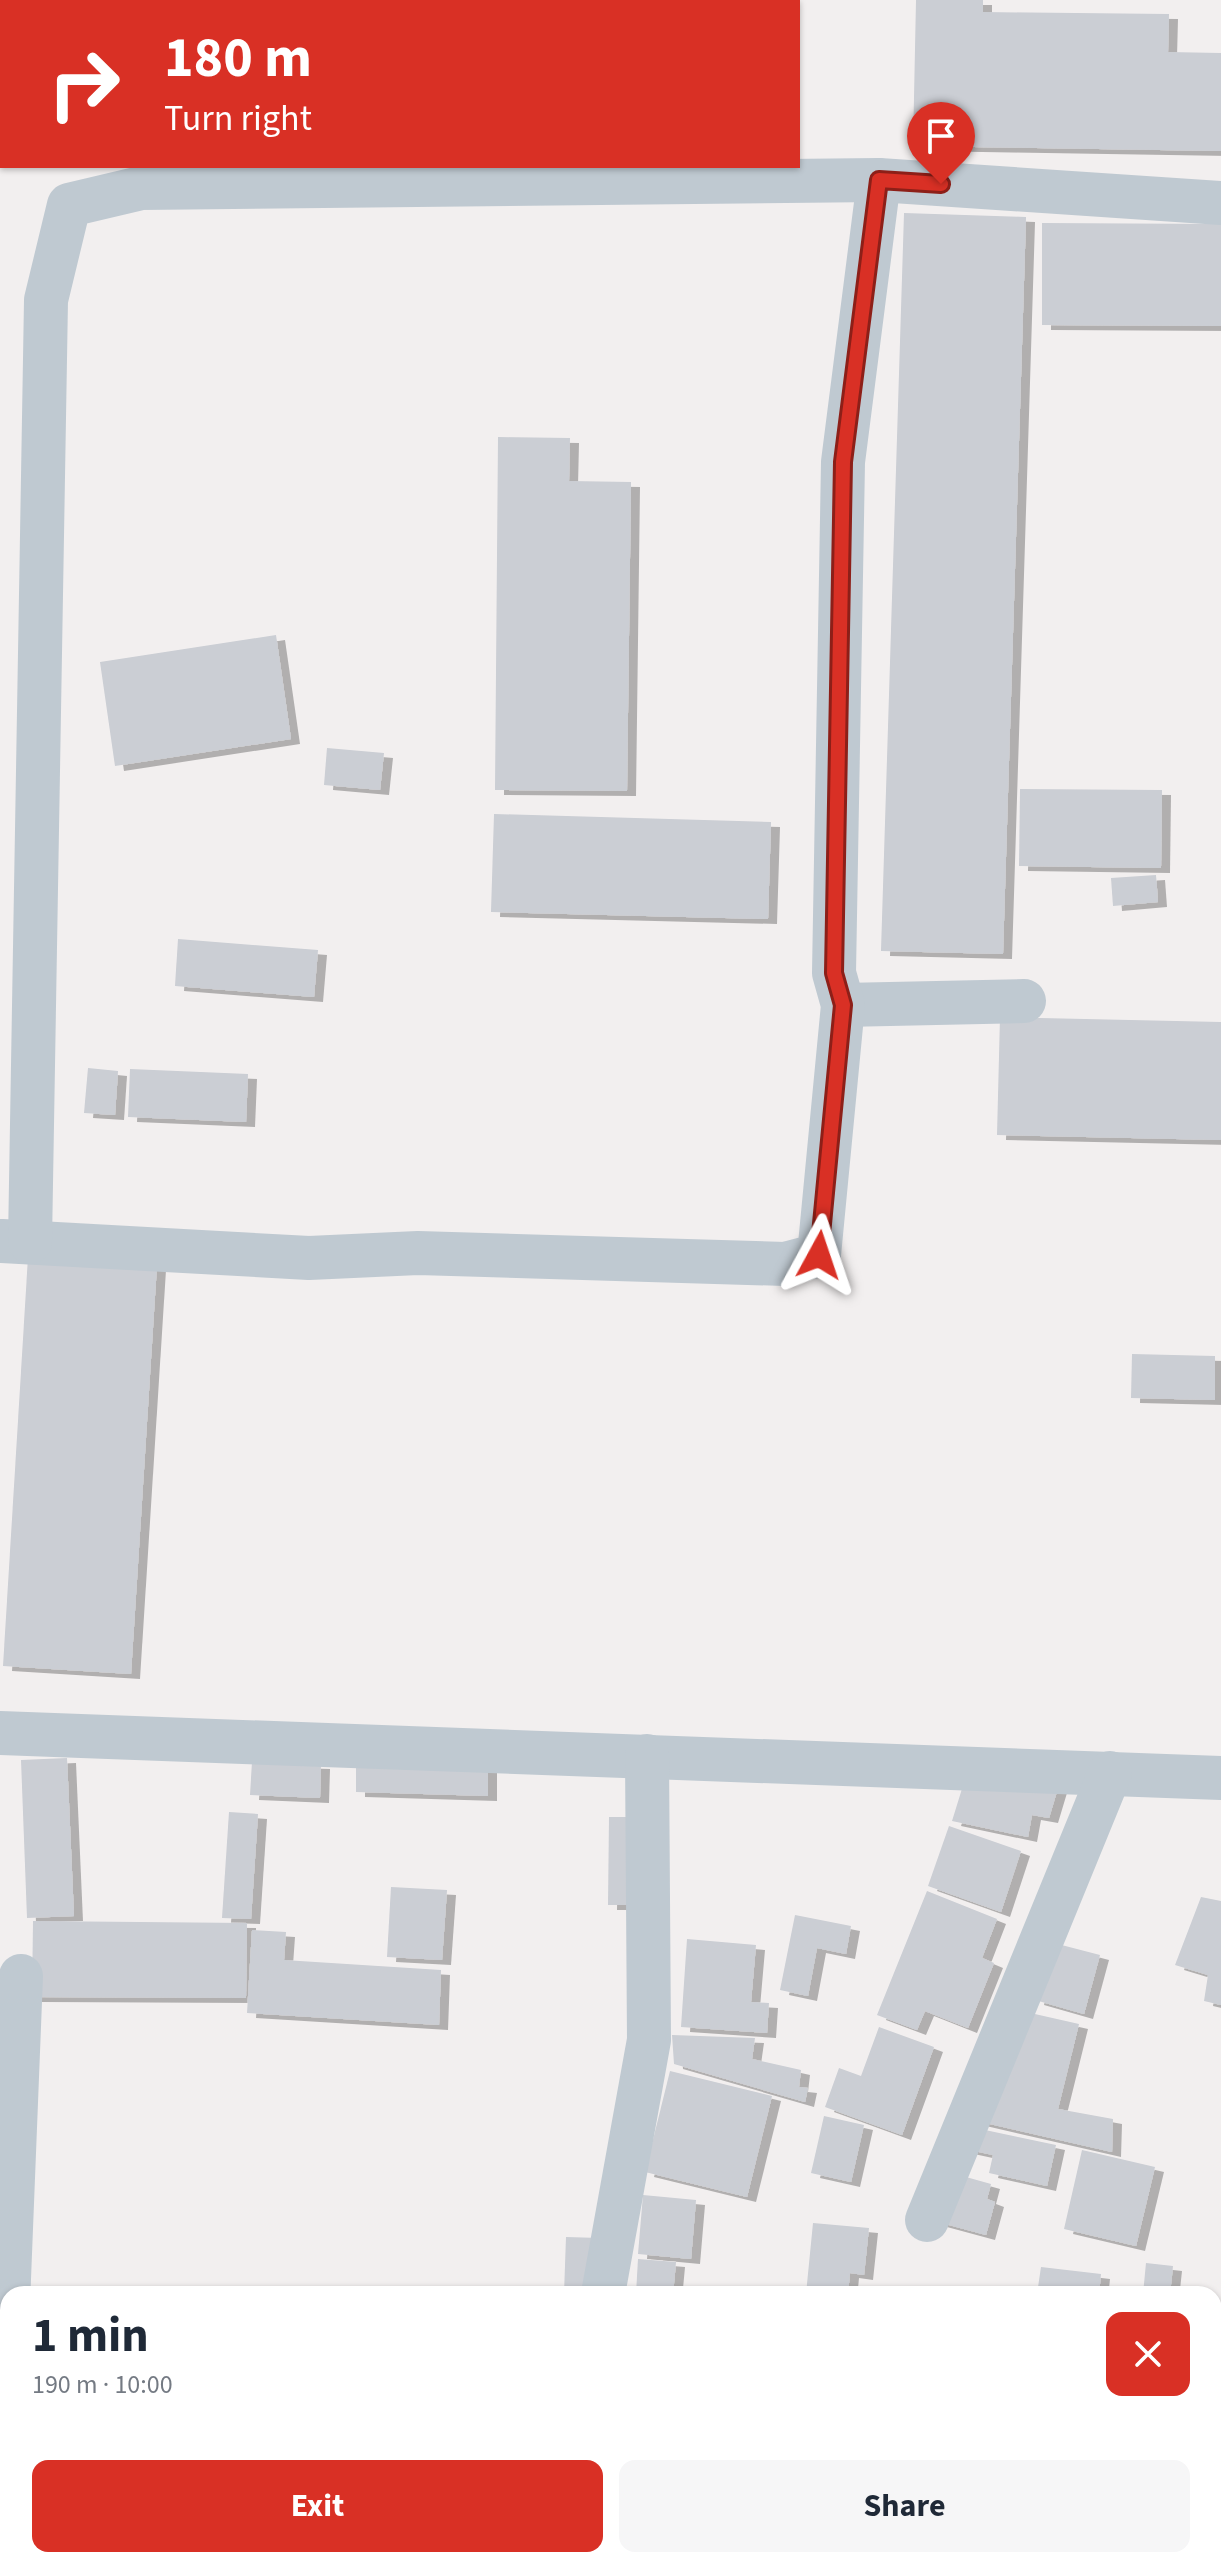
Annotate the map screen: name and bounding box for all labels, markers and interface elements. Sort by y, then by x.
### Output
text: 180 m [164,19,312,98]
icon: right [32,32,136,136]
text: Turn right [164,93,312,144]
pin [907,102,975,184]
icon: arrive [919,114,963,158]
position arrow [777,1213,861,1297]
text: 1 min [32,2302,149,2370]
button: close [1106,2312,1190,2396]
text: 190 m · 10:00 [32,2366,173,2403]
button: Exit [32,2460,603,2552]
button: Share [619,2460,1190,2552]

